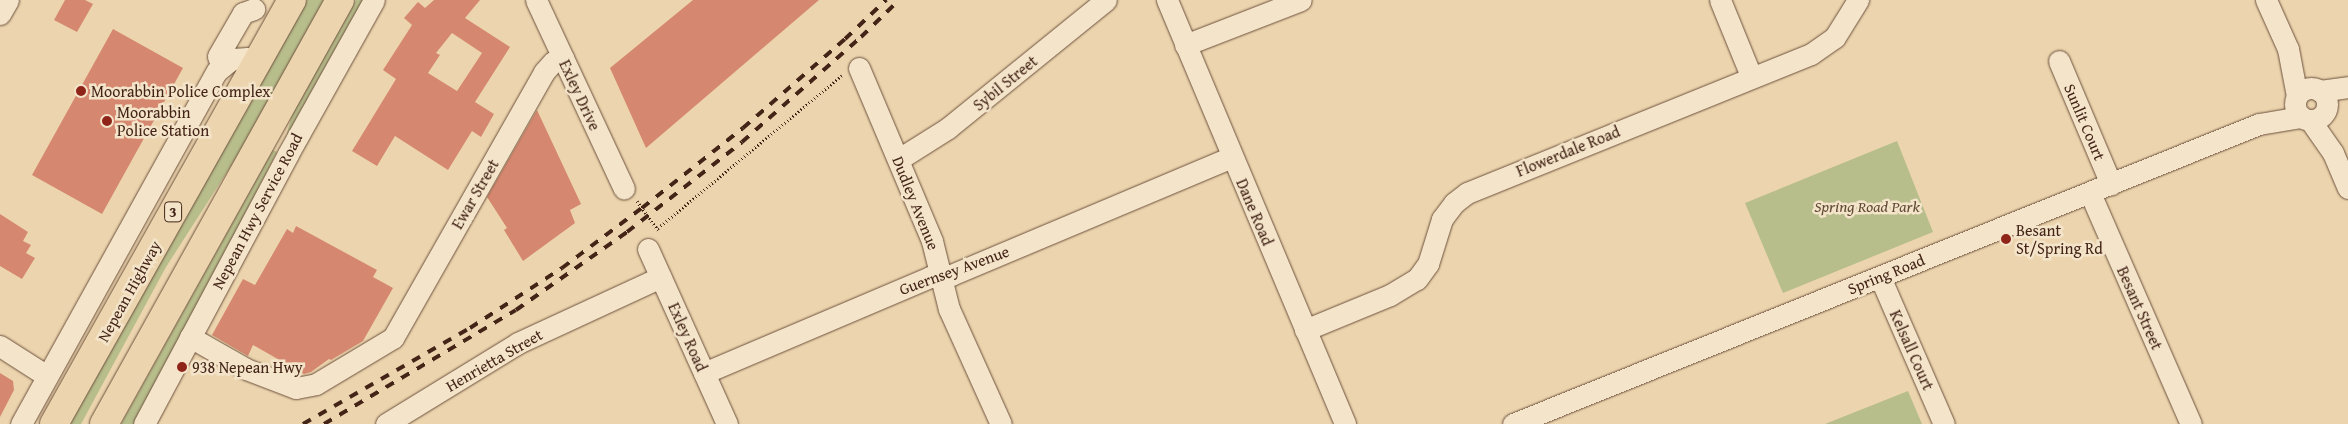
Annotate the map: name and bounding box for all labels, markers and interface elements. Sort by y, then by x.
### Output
street label: Sybil Street [969,51,1041,115]
street label: Exley Drive [555,57,605,133]
place label: Moorabbin Police Complex [91,81,270,101]
street label: Sunlit Court [2060,81,2110,163]
marker: Moorabbin Police Complex [75,85,87,97]
place label: Moorabbin Police Station [117,102,209,140]
marker: Moorabbin Police Station [101,115,113,127]
street label: Flowerdale Road [1513,121,1623,181]
street label: Nepean Hwy Service Road [208,130,306,292]
street label: Dudley Avenue [888,153,944,253]
street label: Ewar Street [447,156,503,232]
street label: Dane Road [1232,176,1278,248]
park label: Spring Road Park [1814,196,1920,216]
road number: 3 [163,200,183,224]
place label: Besant St/Spring Rd [2016,220,2103,258]
marker: Besant St/Spring Rd [2000,233,2012,245]
street label: Nepean Highway [93,237,165,345]
street label: Guernsey Avenue [896,241,1012,299]
street label: Spring Road [1845,250,1927,298]
street label: Besant Street [2113,263,2167,353]
street label: Exley Road [664,300,712,374]
street label: Kelsall Court [1886,307,1938,393]
street label: Henrietta Street [442,325,546,395]
place label: 938 Nepean Hwy [192,357,303,377]
marker: 938 Nepean Hwy [176,361,188,373]

